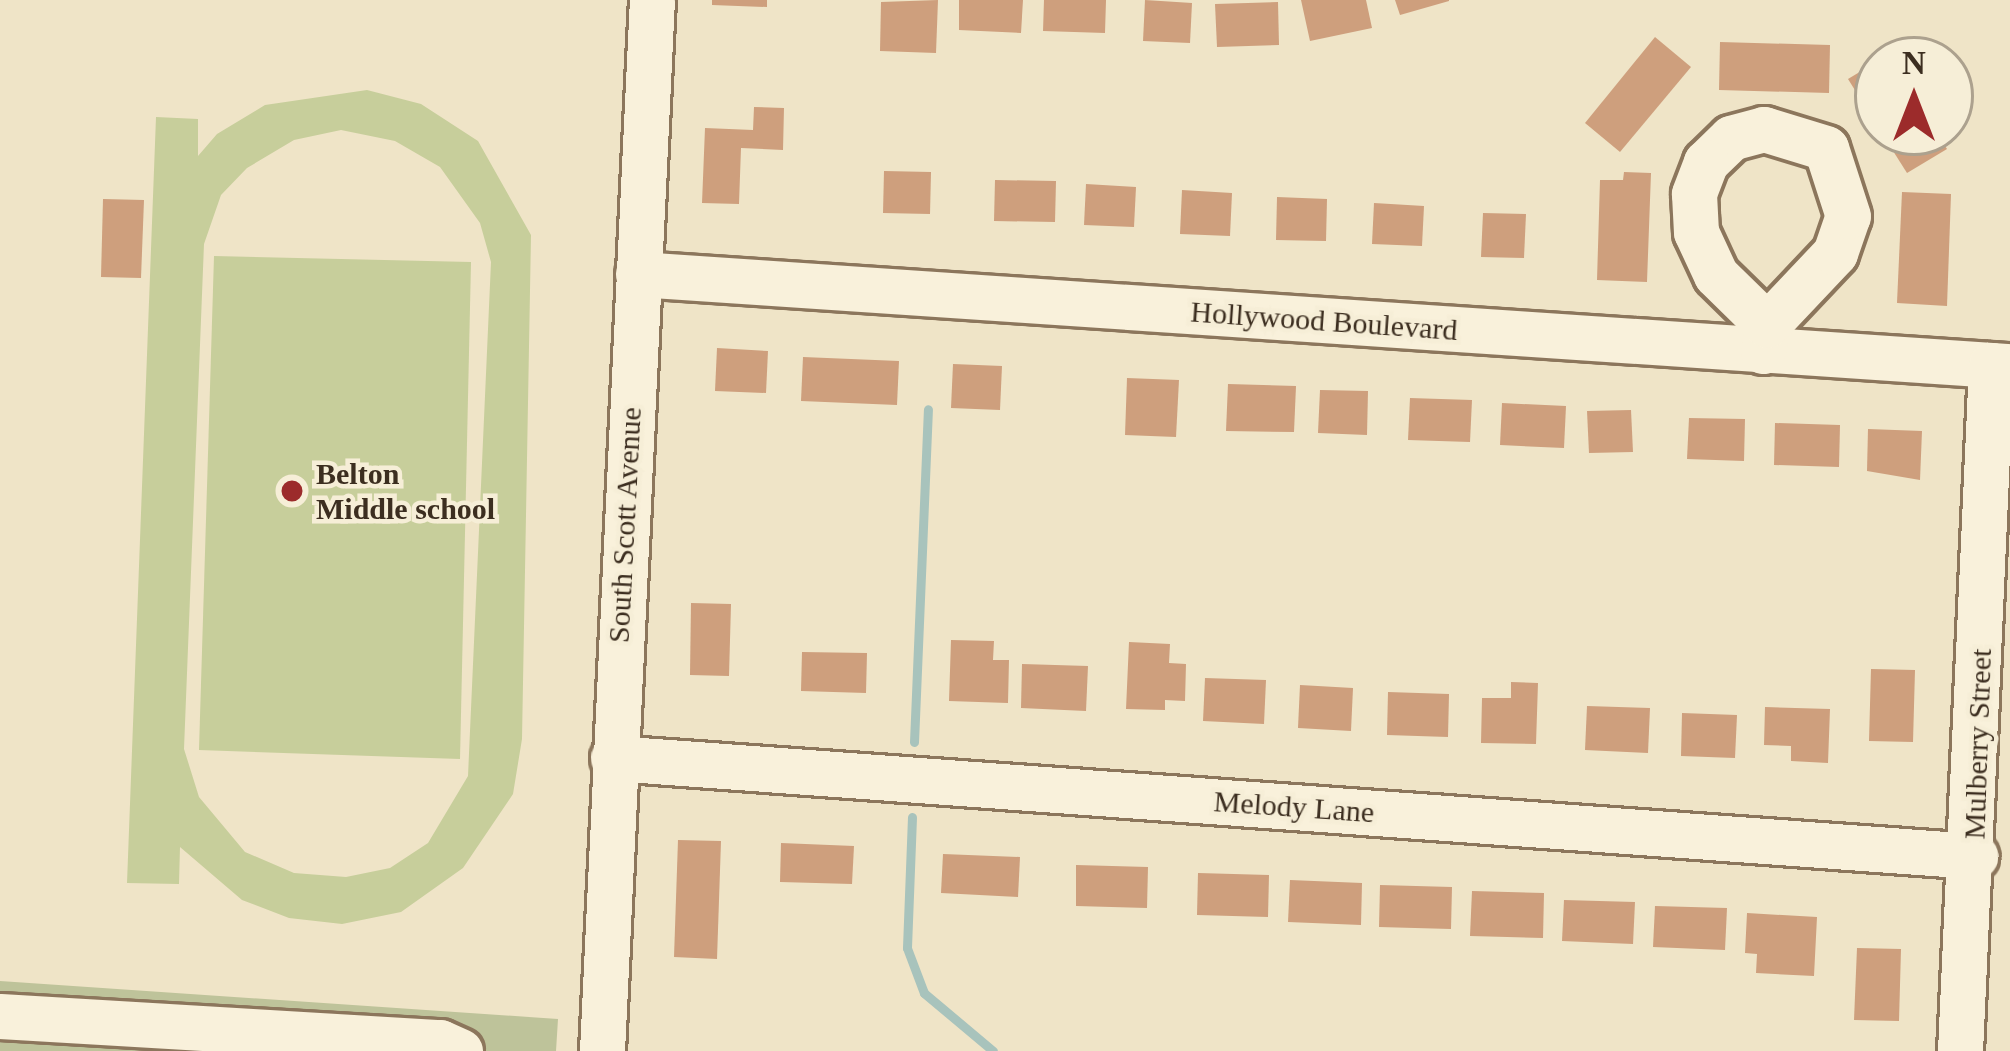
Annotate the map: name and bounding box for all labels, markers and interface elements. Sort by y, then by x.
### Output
north arrow [1854,36,1974,156]
text: N [1902,45,1926,81]
street label: Hollywood Boulevard [1189,294,1459,348]
street label: South Scott Avenue [601,405,649,645]
place label: Belton Middle school [316,456,495,526]
marker: Belton Middle school [279,478,305,504]
street label: Mulberry Street [1957,648,1999,840]
street label: Melody Lane [1213,783,1375,831]

